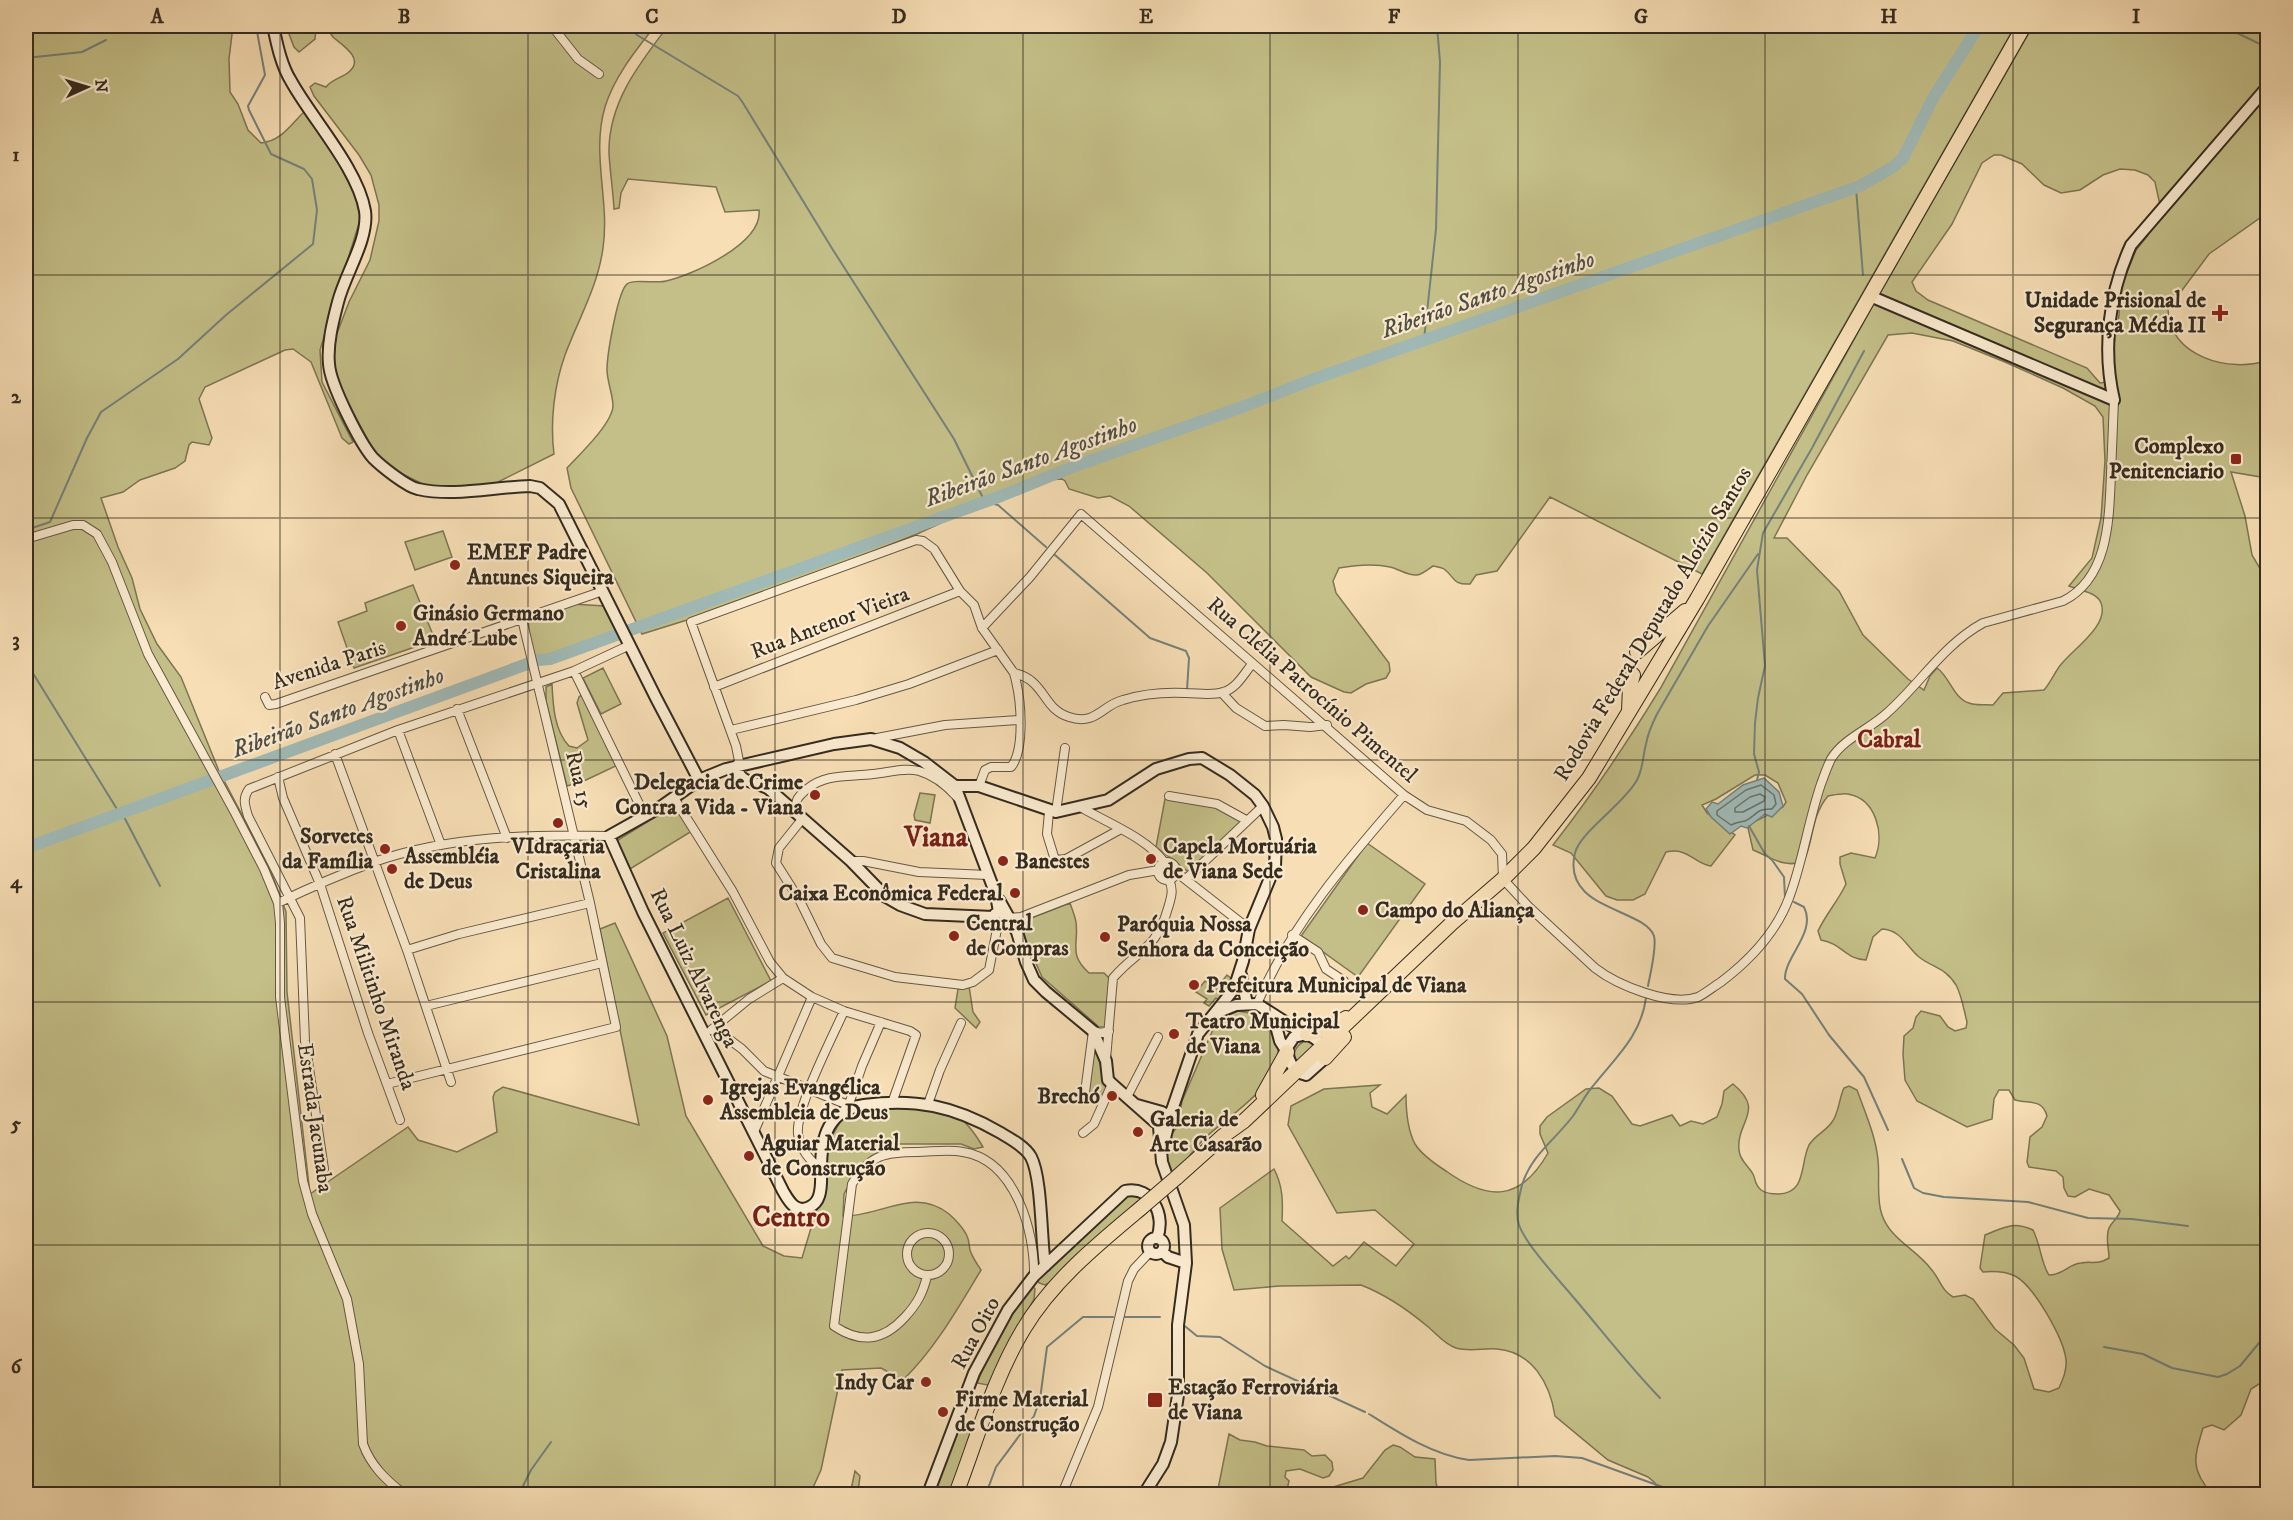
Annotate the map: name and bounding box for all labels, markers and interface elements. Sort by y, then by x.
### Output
text: A [150,5,165,30]
text: B [398,5,410,30]
text: C [645,5,659,30]
text: D [892,5,907,30]
text: E [1139,5,1153,30]
text: F [1388,5,1401,30]
text: G [1634,5,1648,30]
text: H [1881,5,1898,30]
text: I [2132,5,2140,30]
north arrow [57,57,117,117]
text: N [91,79,111,93]
text: 1 [12,143,20,168]
water label: Ribeirão Santo Agostinho [1376,244,1599,346]
place label: Unidade Prisional de Segurança Média II [2025,287,2206,339]
marker: Unidade Prisional de Segurança Média II [2211,304,2229,322]
text: 2 [11,385,22,410]
water label: Ribeirão Santo Agostinho [920,410,1141,515]
place label: Complexo Penitenciario [2109,433,2224,485]
marker: Complexo Penitenciario [2229,452,2243,466]
street label: Rodovia Federal Deputado Aloízio Santos [1548,462,1758,786]
place label: EMEF Padre Antunes Siqueira [466,539,614,591]
marker: EMEF Padre Antunes Siqueira [448,558,462,572]
street label: Rua Antenor Vieira [747,580,914,666]
street label: Rua Clélia Patrocínio Pimentel [1201,591,1423,789]
place label: Ginásio Germano André Lube [412,600,564,652]
marker: Ginásio Germano André Lube [394,619,408,633]
text: 3 [12,628,20,653]
street label: Avenida Paris [269,634,389,696]
water label: Ribeirão Santo Agostinho [227,661,448,766]
district label: Cabral [1857,725,1922,755]
street label: Rua 15 [559,749,599,811]
place label: Delegacia de Crime Contra a Vida - Viana [615,769,804,821]
marker: Delegacia de Crime Contra a Vida - Viana [808,788,822,802]
marker: VIdraçaria Cristalina [551,816,565,830]
district label: Viana [903,820,969,855]
place label: Sorvetes da Família [282,823,374,875]
place label: VIdraçaria Cristalina [510,833,605,885]
place label: Capela Mortuária de Viana Sede [1163,833,1317,885]
marker: Sorvetes da Família [378,842,392,856]
place label: Assembléia de Deus [403,843,500,895]
place label: Banestes [1015,848,1090,875]
marker: Capela Mortuária de Viana Sede [1144,852,1158,866]
marker: Banestes [996,854,1010,868]
marker: Assembléia de Deus [385,862,399,876]
text: 4 [10,870,23,895]
place label: Caixa Econômica Federal [779,880,1003,907]
street label: Rua Luiz Alvarenga [644,884,745,1053]
marker: Caixa Econômica Federal [1008,886,1022,900]
street label: Rua Militinho Miranda [330,892,422,1094]
place label: Campo do Aliança [1375,897,1535,924]
marker: Campo do Aliança [1356,903,1370,917]
place label: Central de Compras [966,910,1069,962]
place label: Paróquia Nossa Senhora da Conceição [1117,911,1309,963]
marker: Central de Compras [947,929,961,943]
marker: Paróquia Nossa Senhora da Conceição [1098,930,1112,944]
place label: Prefeitura Municipal de Viana [1206,972,1467,999]
marker: Prefeitura Municipal de Viana [1187,978,1201,992]
place label: Teatro Municipal de Viana [1185,1008,1340,1060]
marker: Teatro Municipal de Viana [1167,1027,1181,1041]
street label: Estrada Jacunaba [291,1041,339,1195]
place label: Igrejas Evangélica Assembleia de Deus [719,1074,889,1126]
place label: Brechó [1037,1083,1100,1110]
marker: Brechó [1105,1089,1119,1103]
marker: Igrejas Evangélica Assembleia de Deus [701,1093,715,1107]
place label: Galeria de Arte Casarão [1149,1106,1262,1158]
text: 5 [10,1112,21,1137]
marker: Galeria de Arte Casarão [1131,1125,1145,1139]
place label: Aguiar Material de Construção [760,1130,900,1182]
marker: Aguiar Material de Construção [742,1149,756,1163]
district label: Centro [752,1200,830,1235]
street label: Rua Oito [946,1292,1006,1374]
text: 6 [11,1355,23,1380]
place label: Indy Car [835,1369,915,1396]
place label: Estação Ferroviária de Viana [1168,1374,1339,1426]
marker: Indy Car [919,1375,933,1389]
place label: Firme Material de Construção [955,1386,1088,1438]
marker: Estação Ferroviária de Viana [1146,1391,1164,1409]
marker: Firme Material de Construção [936,1405,950,1419]

